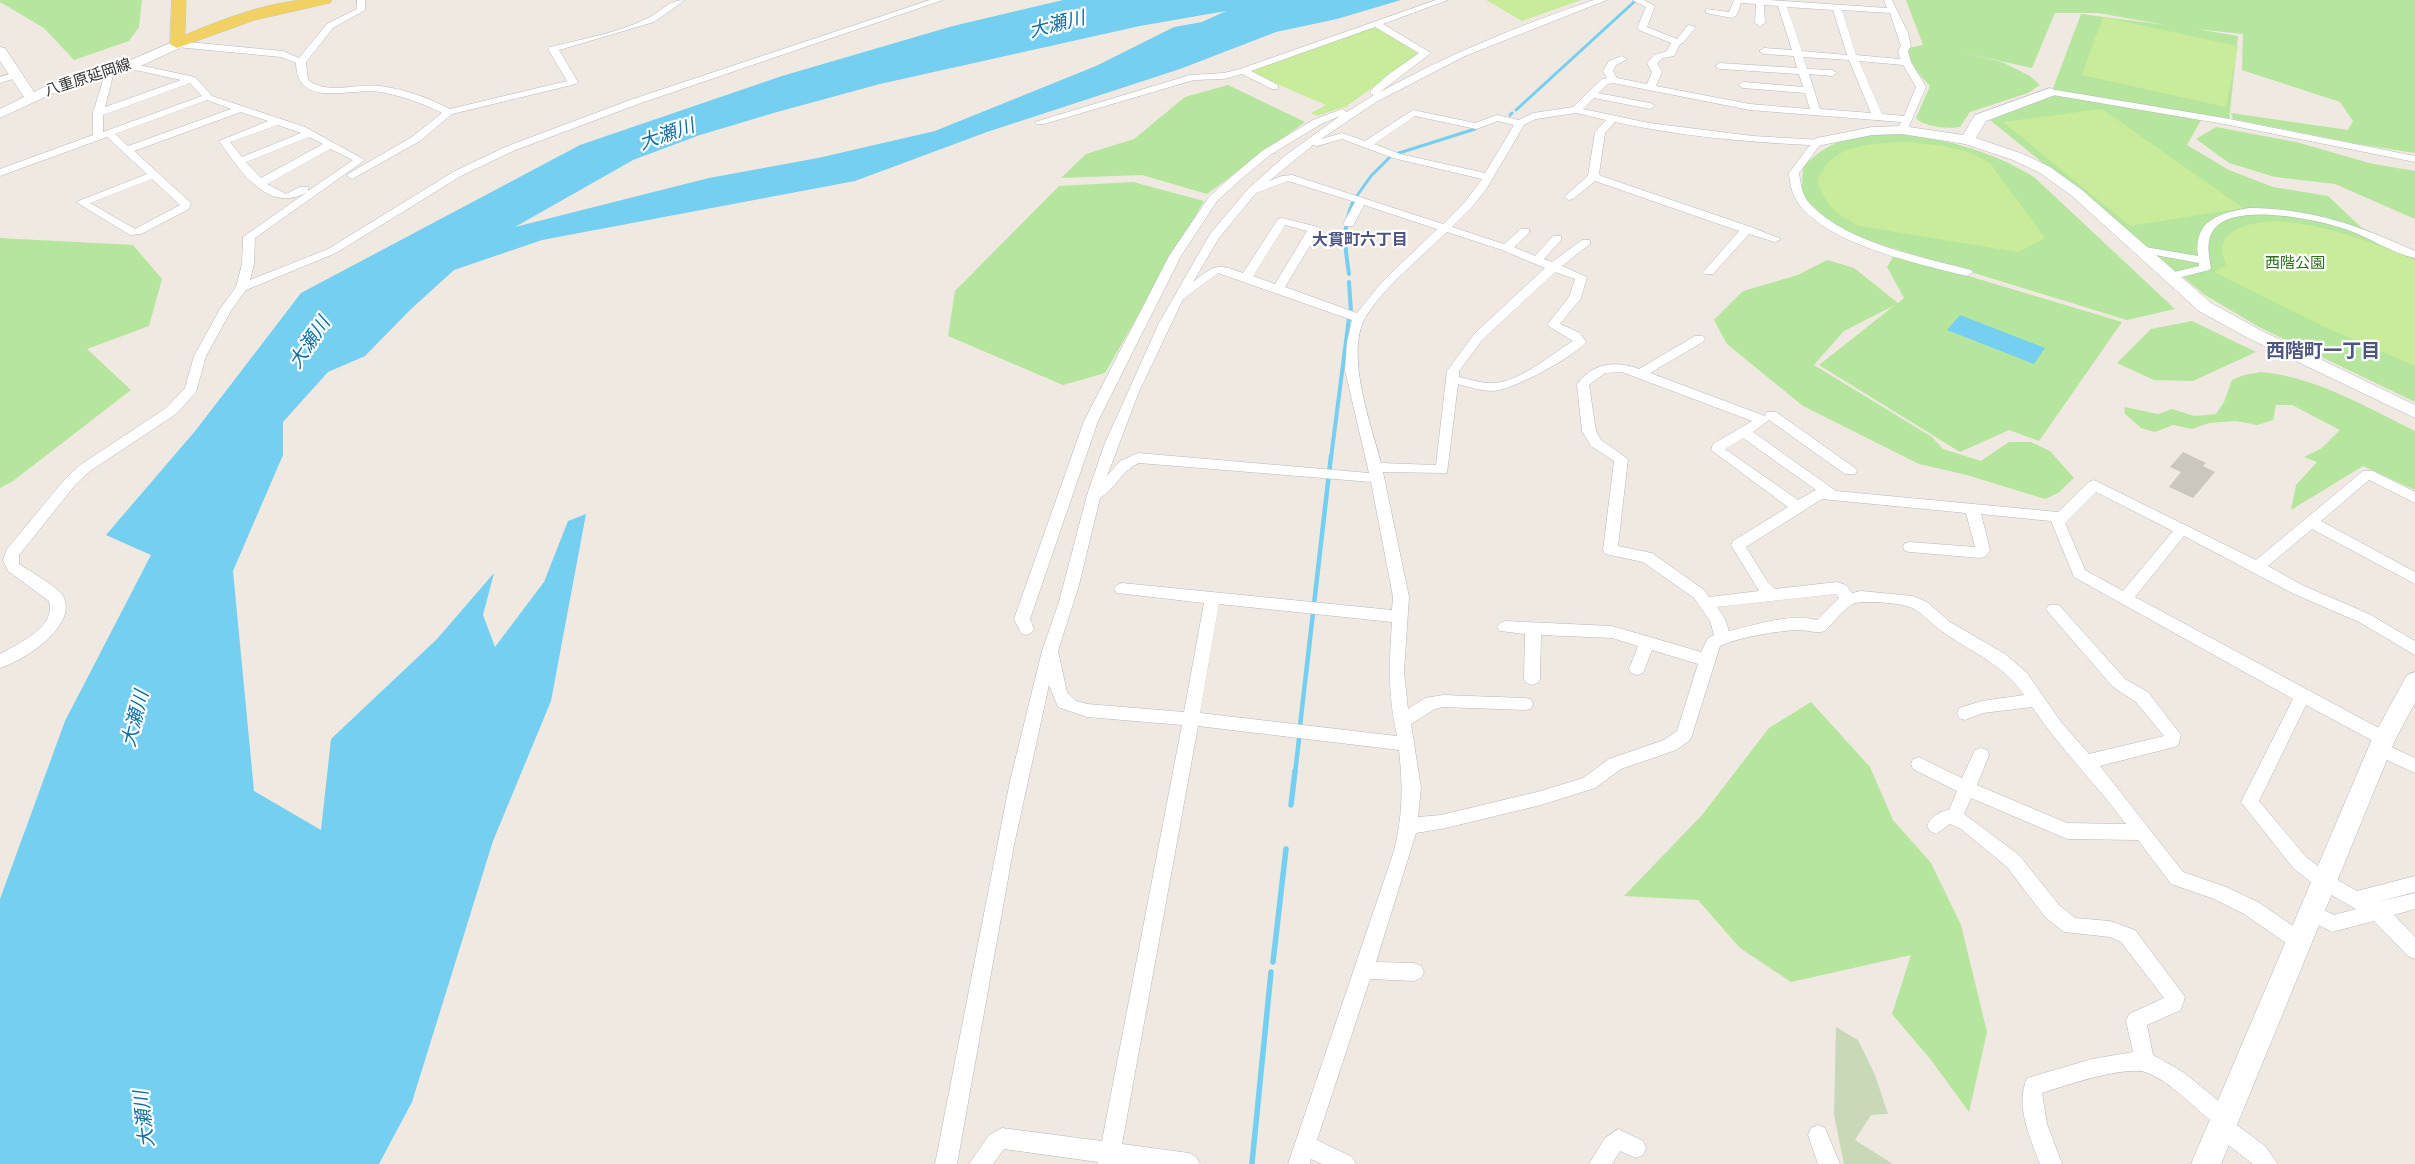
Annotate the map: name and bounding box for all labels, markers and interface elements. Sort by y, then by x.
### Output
water label: 大瀬川 [1027,7,1087,43]
street label: 八重原延岡線 [42,56,134,100]
water label: 大瀬川 [636,115,698,155]
district label: 大貫町六丁目 [1312,230,1408,250]
park label: 西階公園 [2265,255,2325,273]
water label: 大瀬川 [285,313,335,373]
district label: 西階町一丁目 [2266,341,2380,363]
water label: 大瀬川 [118,689,154,749]
water label: 大瀬川 [130,1089,160,1149]

